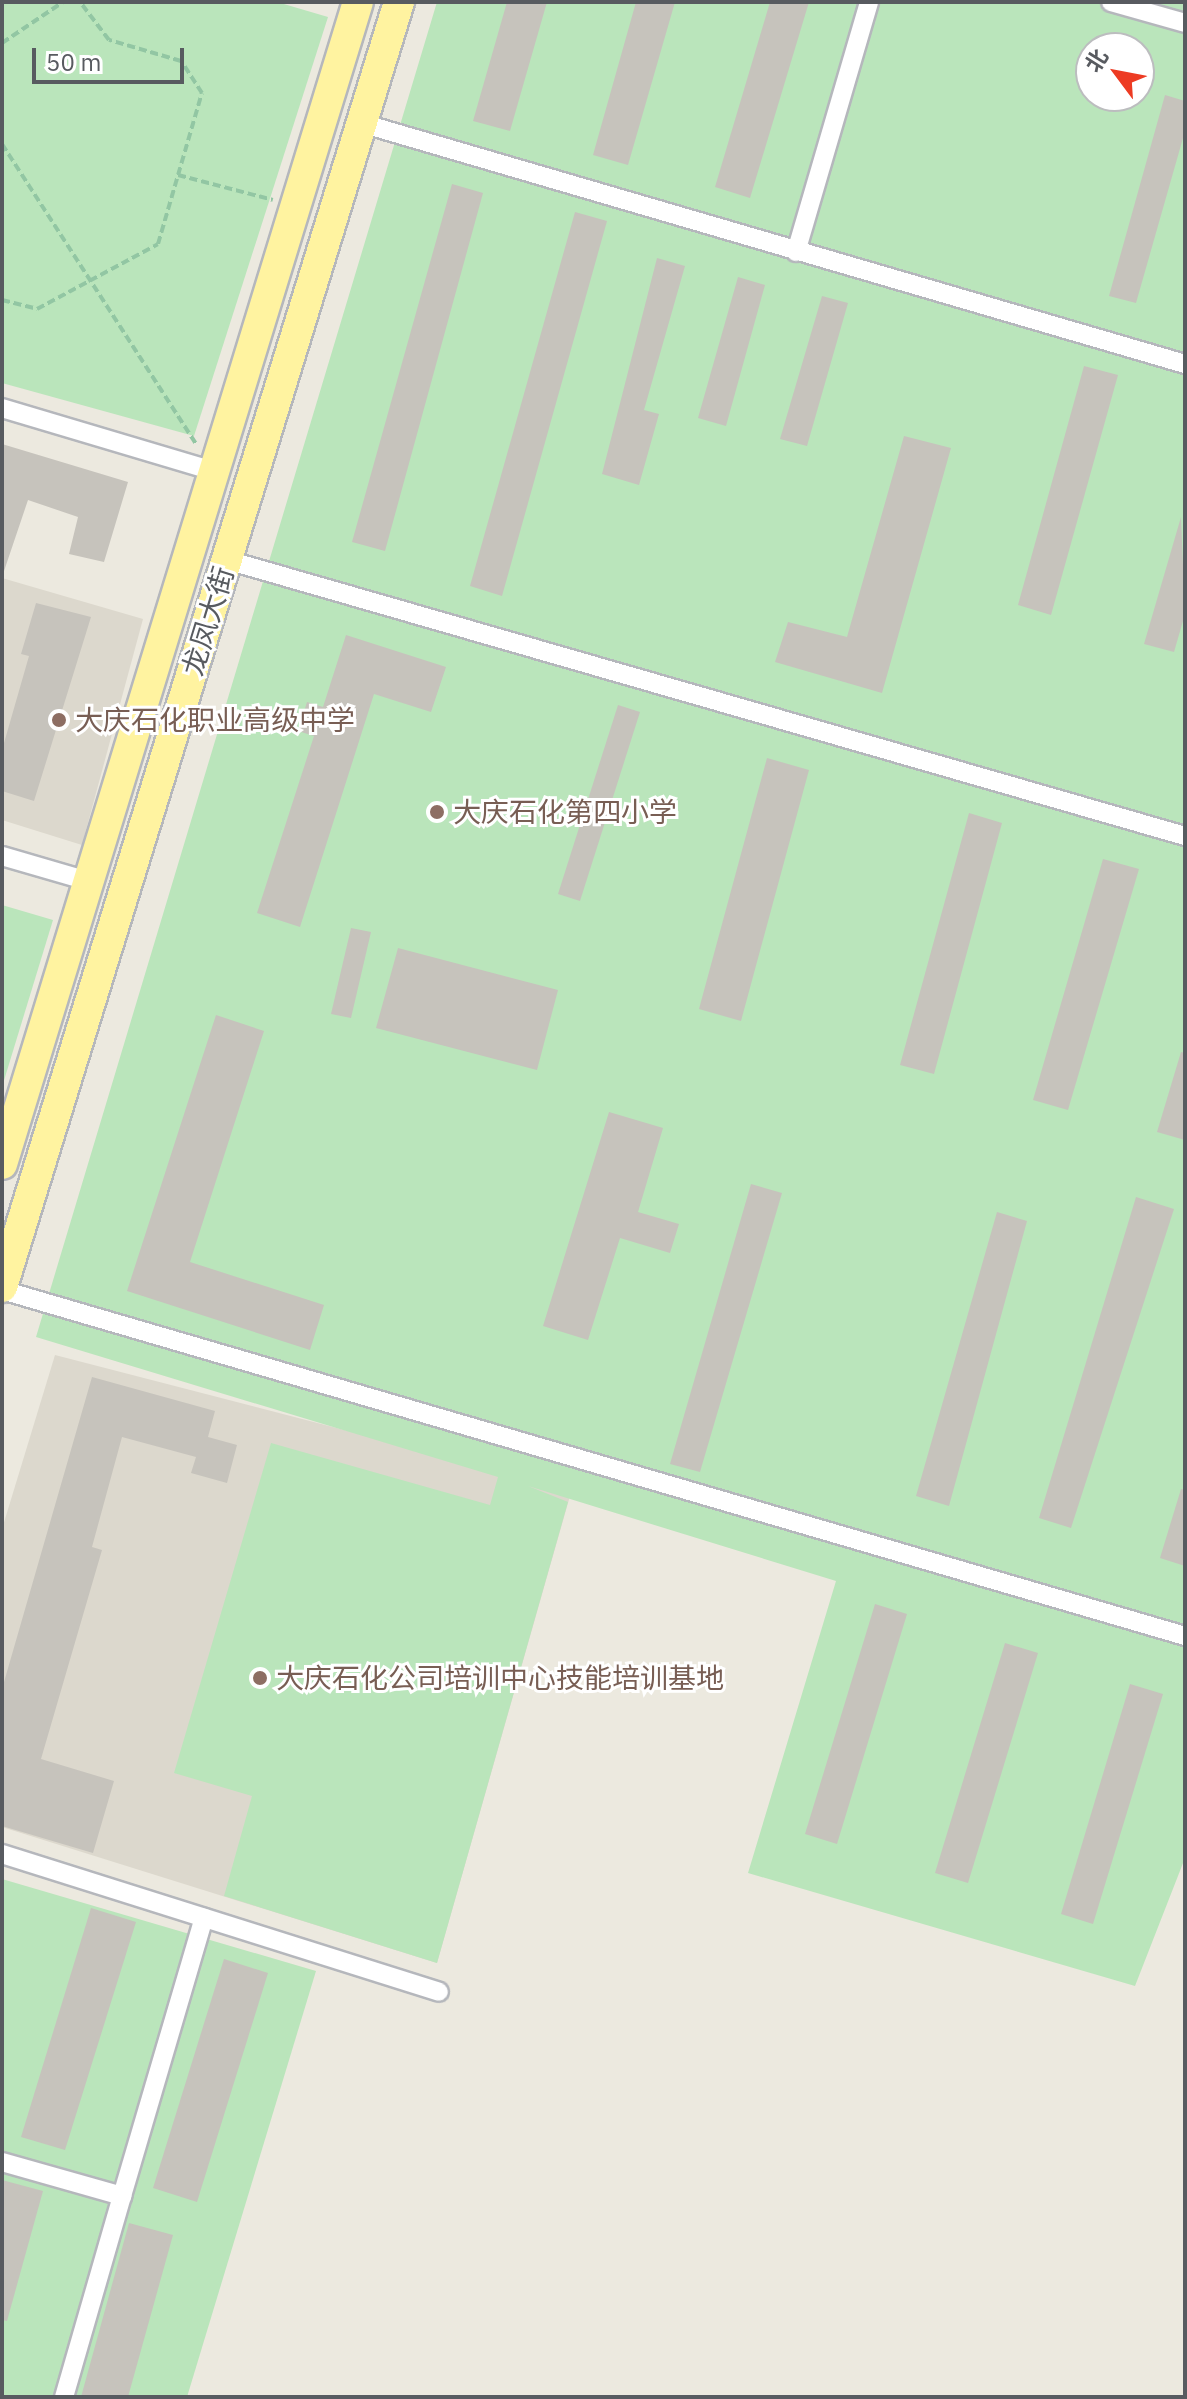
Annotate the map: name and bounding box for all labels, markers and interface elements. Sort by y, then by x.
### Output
scale bar [36,32,188,82]
north arrow [1075,32,1155,112]
text: 北 [1078,43,1114,77]
text: 50 m [46,46,101,78]
street label: 龙凤大街 [176,563,240,679]
place label: 大庆石化职业高级中学 [75,703,355,737]
marker: 大庆石化职业高级中学 [50,711,68,729]
place label: 大庆石化第四小学 [453,795,677,829]
marker: 大庆石化第四小学 [428,803,446,821]
place label: 大庆石化公司培训中心技能培训基地 [276,1661,724,1695]
marker: 大庆石化公司培训中心技能培训基地 [251,1669,269,1687]

